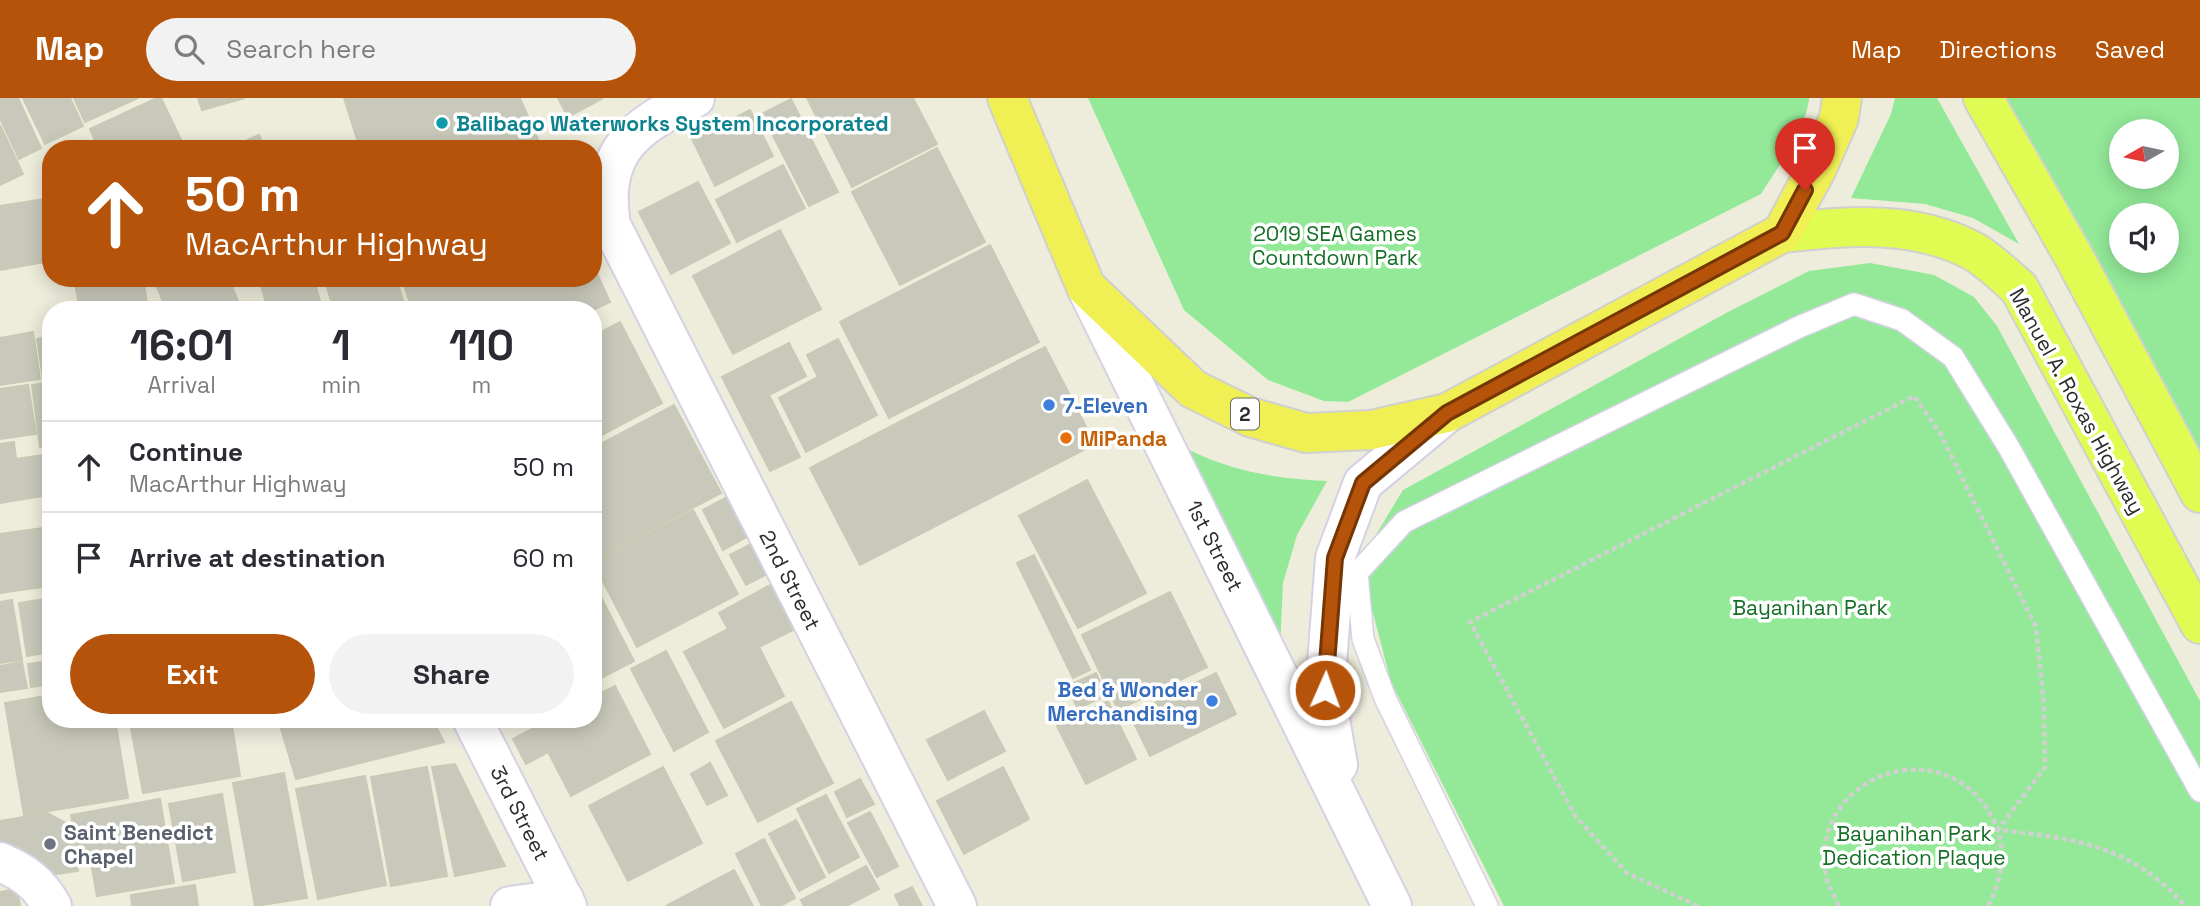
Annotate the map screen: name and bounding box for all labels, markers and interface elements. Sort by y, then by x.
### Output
search box [146,18,636,81]
text: Map [35,28,104,70]
icon: search [170,30,208,68]
text: Search here [226,32,376,66]
text: Map [1851,34,1901,65]
text: Directions [1939,34,2057,65]
text: Saved [2095,34,2165,65]
place label: Balibago Waterworks System Incorporated [456,110,889,137]
marker: Balibago Waterworks System Incorporated [434,115,450,131]
pin [1775,118,1835,190]
north arrow [2109,119,2179,189]
map controls [2109,119,2179,273]
icon: arrive [1786,129,1824,167]
text: 50 m [185,163,300,225]
icon: ahead [70,168,161,259]
button: sound [2109,203,2179,273]
park label: 2019 SEA Games Countdown Park [1252,220,1418,271]
text: MacArthur Highway [185,224,488,264]
street label: Manuel A. Roxas Highway [2004,283,2150,519]
text: 16:01 [130,319,234,372]
text: 1 [332,319,351,372]
text: 110 [449,319,514,372]
text: Arrival [148,370,216,400]
text: min [321,370,361,400]
text: m [472,370,491,400]
place label: 7-Eleven [1063,392,1148,419]
marker: 7-Eleven [1041,397,1057,413]
road number: 2 [1231,398,1259,430]
place label: MiPanda [1080,425,1167,452]
marker: MiPanda [1058,430,1074,446]
text: Continue [129,435,243,469]
icon: ahead [70,448,108,486]
text: 50 m [513,450,574,484]
text: MacArthur Highway [129,469,347,499]
street label: 1st Street [1181,496,1249,596]
street label: 2nd Street [753,525,827,635]
icon: arrive [70,539,108,577]
text: Arrive at destination [129,541,386,575]
text: 60 m [512,541,574,575]
park label: Bayanihan Park [1732,594,1888,621]
button: Exit [70,634,315,714]
button: Share [329,634,574,714]
position arrow [1288,653,1362,727]
place label: Bed & Wonder Merchandising [1047,676,1198,727]
marker: Bed & Wonder Merchandising [1204,693,1220,709]
street label: 3rd Street [485,761,555,865]
place label: Saint Benedict Chapel [64,819,214,870]
park label: Bayanihan Park Dedication Plaque [1822,820,2006,871]
marker: Saint Benedict Chapel [42,836,58,852]

